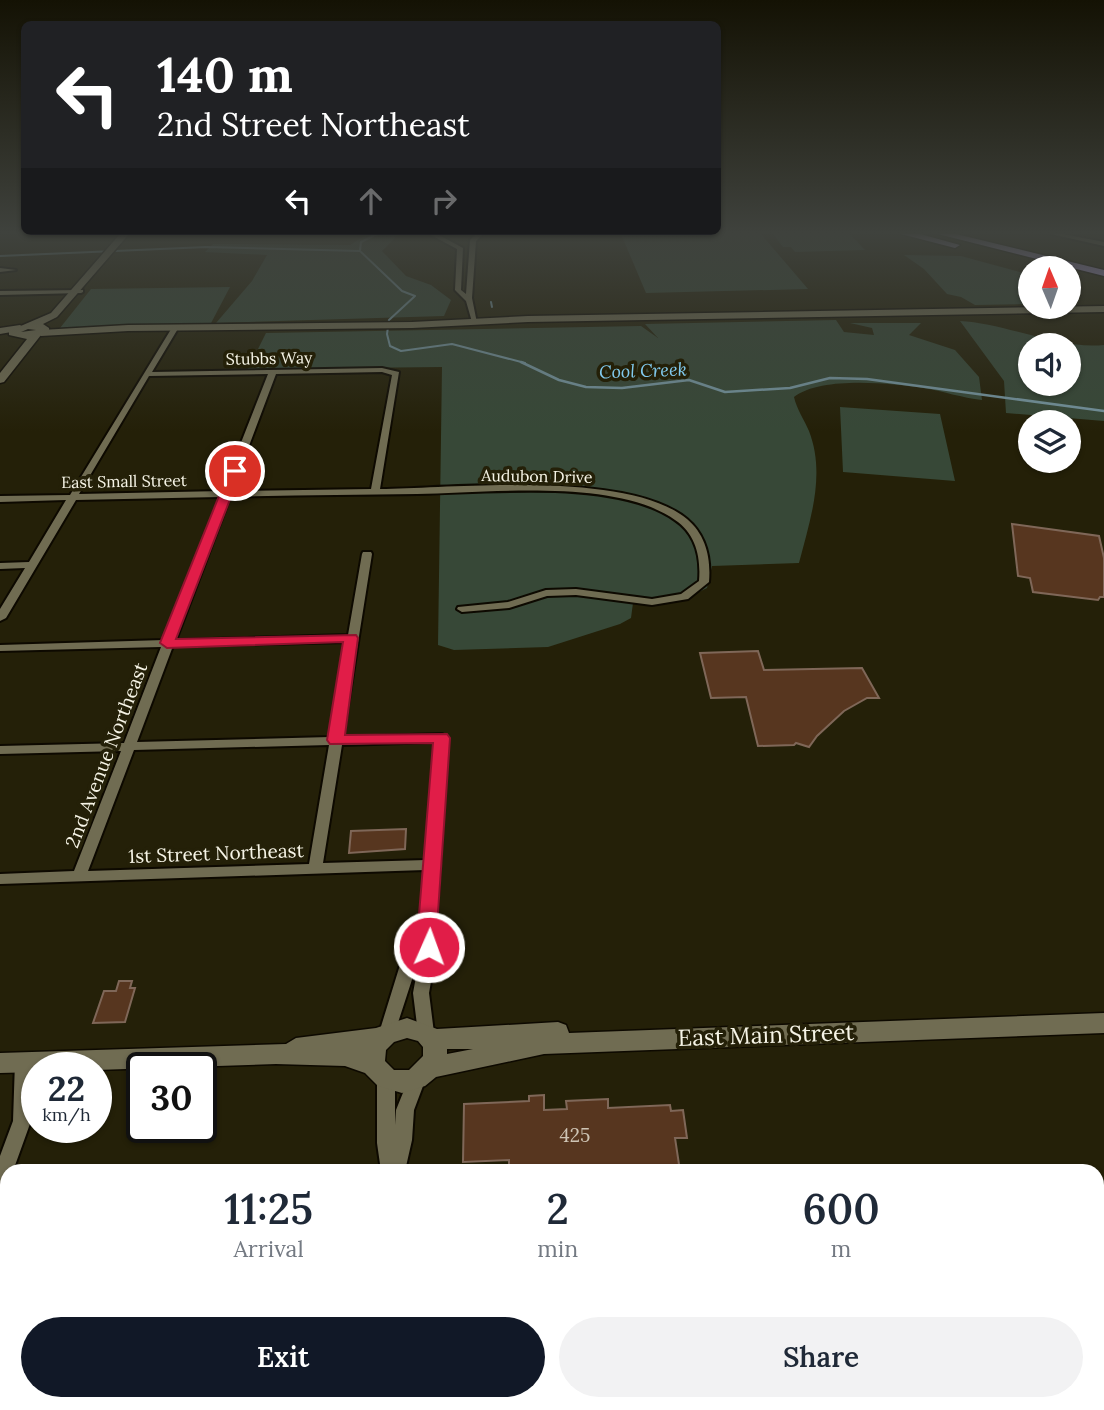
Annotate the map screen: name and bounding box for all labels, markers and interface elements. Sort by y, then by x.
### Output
text: 140 m [157,43,293,105]
icon: left [42,49,133,140]
text: 2nd Street Northeast [157,104,470,145]
icon: left [279,182,317,220]
icon: ahead [352,182,390,220]
icon: right [425,182,463,220]
north arrow [1018,256,1082,318]
map controls [1018,256,1081,473]
button: sound [1018,333,1081,396]
street label: Stubbs Way [225,347,313,369]
water label: Cool Creek [599,357,687,384]
button: layers [1018,410,1081,473]
pin [205,441,265,501]
icon: arrive [216,452,254,490]
street label: Audubon Drive [480,465,593,487]
street label: East Small Street [61,470,188,492]
street label: 2nd Avenue Northeast [60,658,153,851]
street label: 1st Street Northeast [128,838,305,868]
position arrow [392,910,466,984]
street label: East Main Street [677,1017,855,1052]
speed limit sign: 30 [126,1052,217,1143]
text: 22 [48,1066,85,1111]
text: km/h [42,1103,91,1126]
house number: 425 [560,1123,590,1147]
text: 11:25 [224,1182,313,1236]
text: 2 [546,1182,569,1236]
text: 600 [802,1182,880,1236]
text: Arrival [233,1234,304,1263]
text: min [537,1234,578,1263]
text: m [831,1234,851,1263]
button: Exit [21,1317,545,1397]
button: Share [559,1317,1083,1397]

